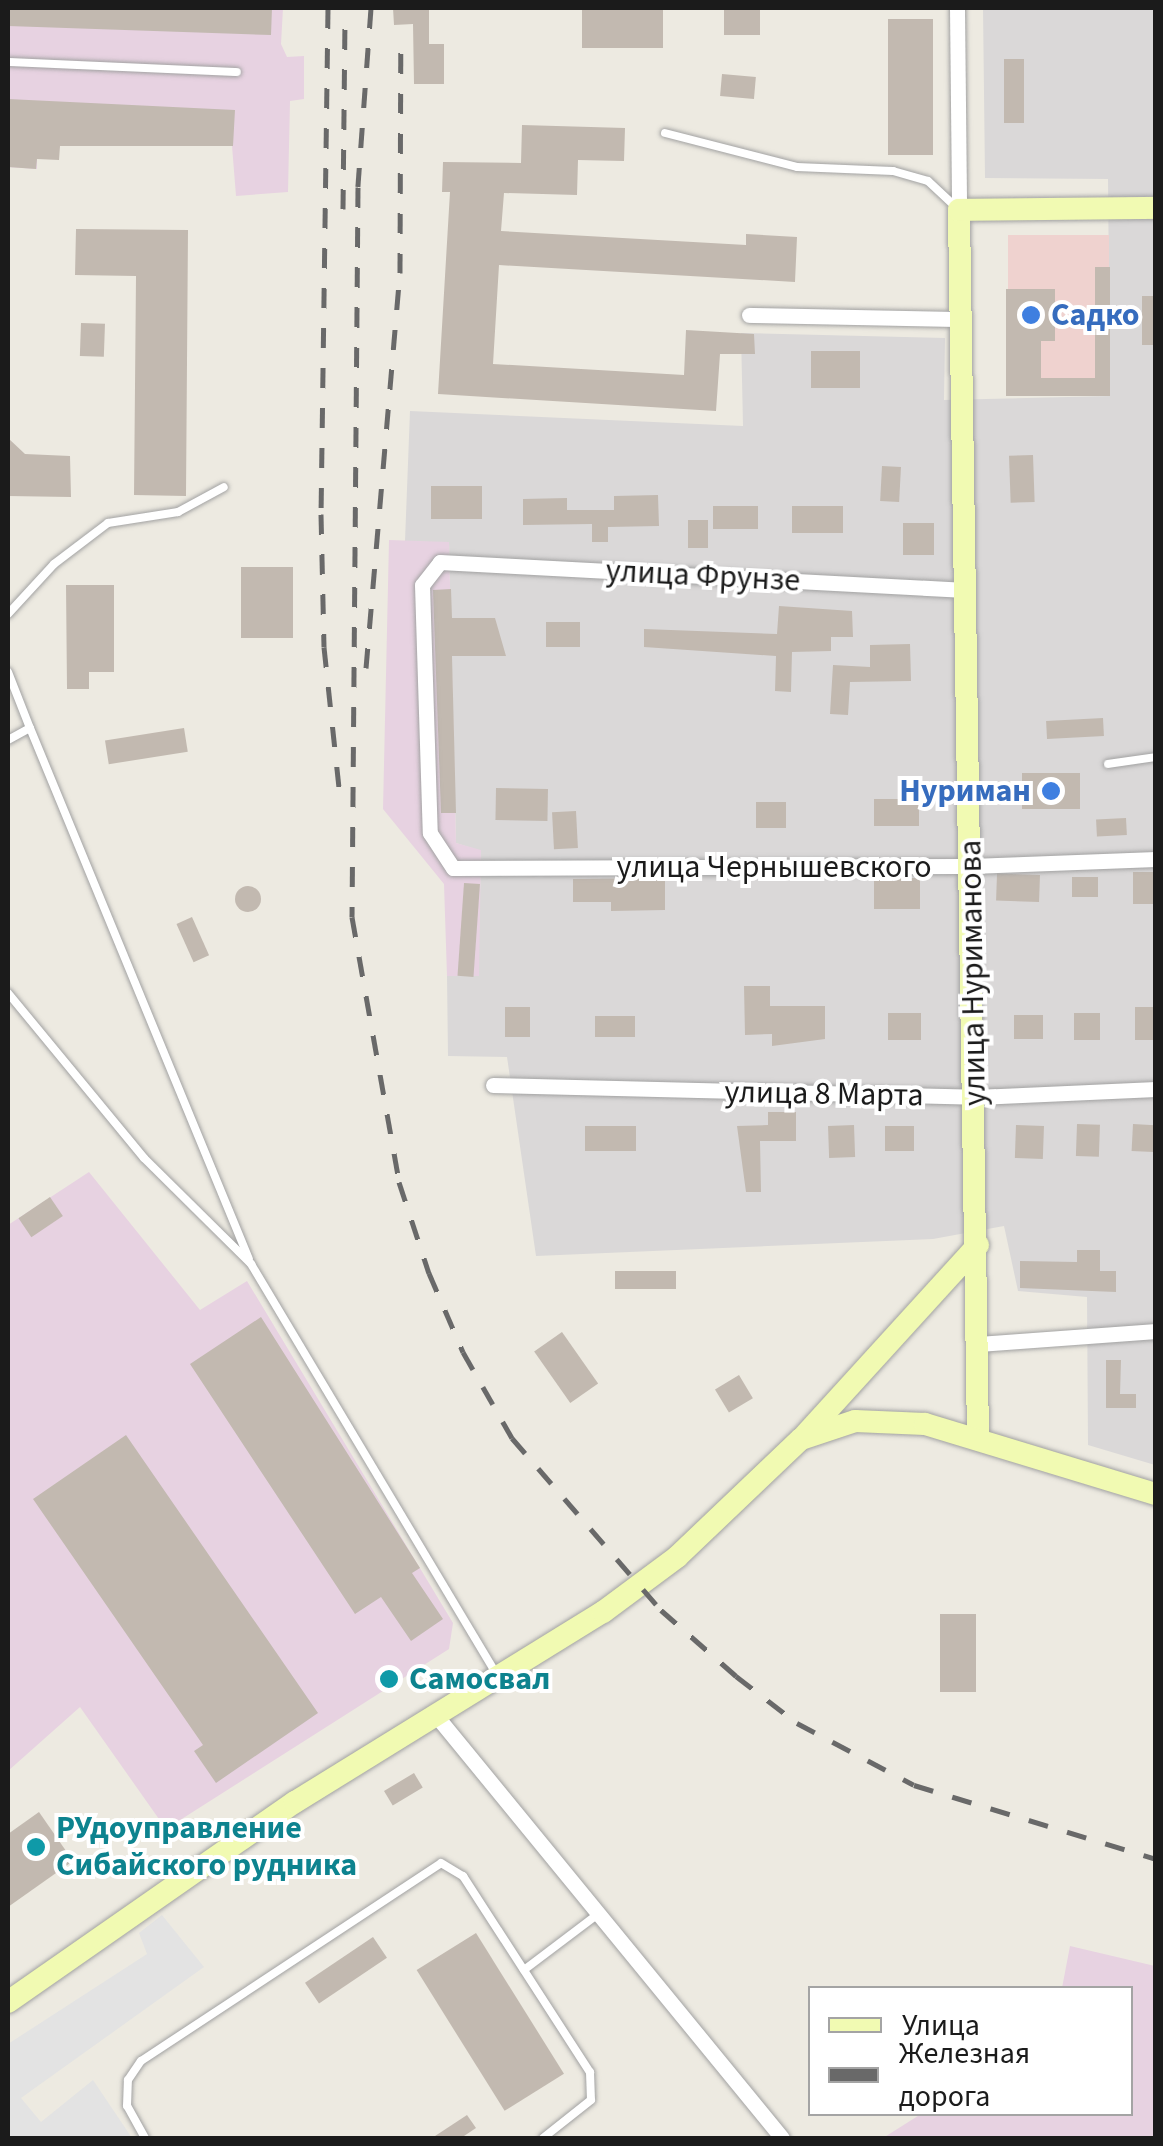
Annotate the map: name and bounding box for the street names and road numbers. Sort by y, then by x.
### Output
street label: улица Фрунзе [605,552,801,600]
street label: улица Нуриманова [951,840,995,1106]
street label: улица Чернышевского [616,848,932,886]
street label: улица 8 Марта [724,1073,924,1115]

